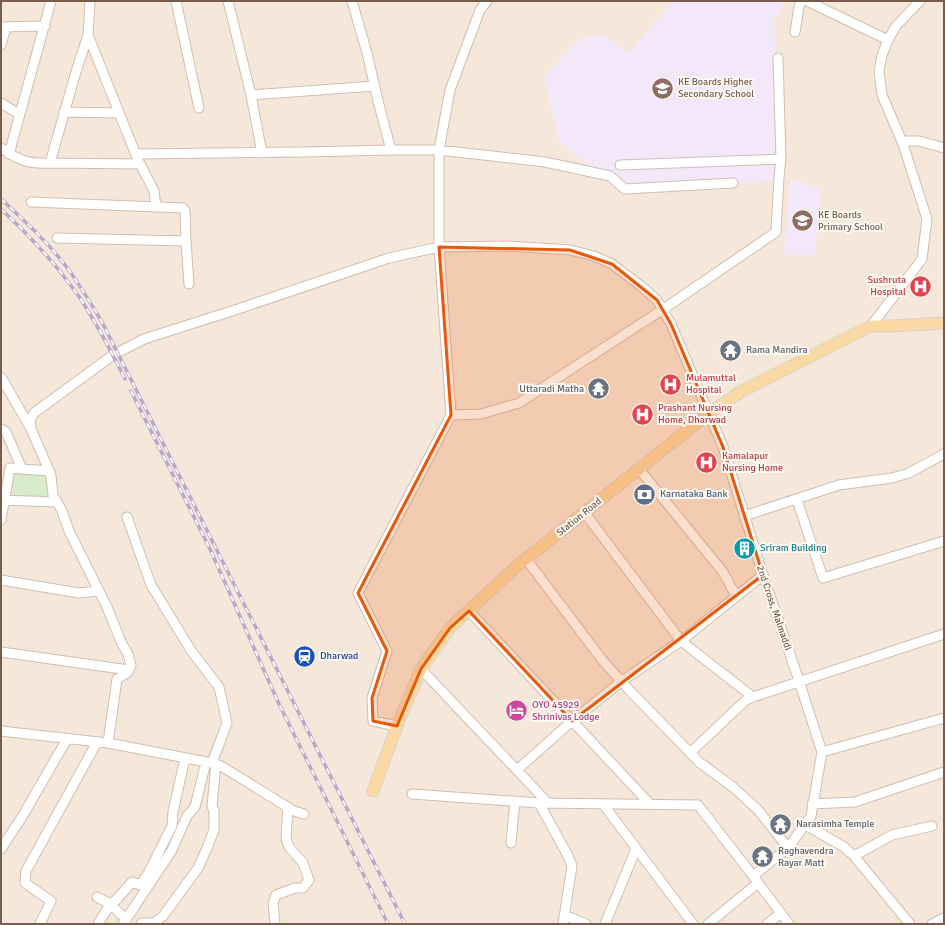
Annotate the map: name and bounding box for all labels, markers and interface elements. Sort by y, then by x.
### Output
school or university icon: KE Boards Higher Secondary School [649,75,675,101]
place label: KE Boards Higher Secondary School [678,76,754,100]
school or university icon: KE Boards Primary School [790,208,816,234]
place label: KE Boards Primary School [818,209,883,233]
hospital icon: Sushruta Hospital [908,273,934,299]
place label: Sushruta Hospital [867,274,906,298]
temple icon: Rama Mandira [718,337,744,363]
place label: Rama Mandira [746,344,808,356]
hospital icon: Mulamuttal Hospital [658,371,684,397]
place label: Mulamuttal Hospital [686,372,736,396]
temple icon: Uttaradi Matha [586,376,612,402]
place label: Uttaradi Matha [519,383,584,395]
hospital icon: Prashant Nursing Home, Dharwad [629,401,655,427]
place label: Prashant Nursing Home, Dharwad [658,402,732,426]
hospital icon: Kamalapur Nursing Home [693,449,719,475]
place label: Kamalapur Nursing Home [722,450,783,474]
bank icon: Karnataka Bank [632,481,658,507]
place label: Karnataka Bank [660,488,728,500]
street label: Station Road [554,495,604,539]
building icon: Sriram Building [731,535,757,561]
place label: Sriram Building [760,542,827,554]
street label: 2nd Cross, Malmaddi [754,564,794,652]
station icon: Dharwad [292,643,318,669]
place label: Dharwad [320,650,358,662]
hotel icon: OYO 45929 Shrinivas Lodge [503,698,529,724]
place label: OYO 45929 Shrinivas Lodge [532,699,600,723]
temple icon: Narasimha Temple [768,811,794,837]
place label: Narasimha Temple [796,818,875,830]
temple icon: Raghavendra Rayar Matt [750,844,776,870]
place label: Raghavendra Rayar Matt [778,845,833,869]

